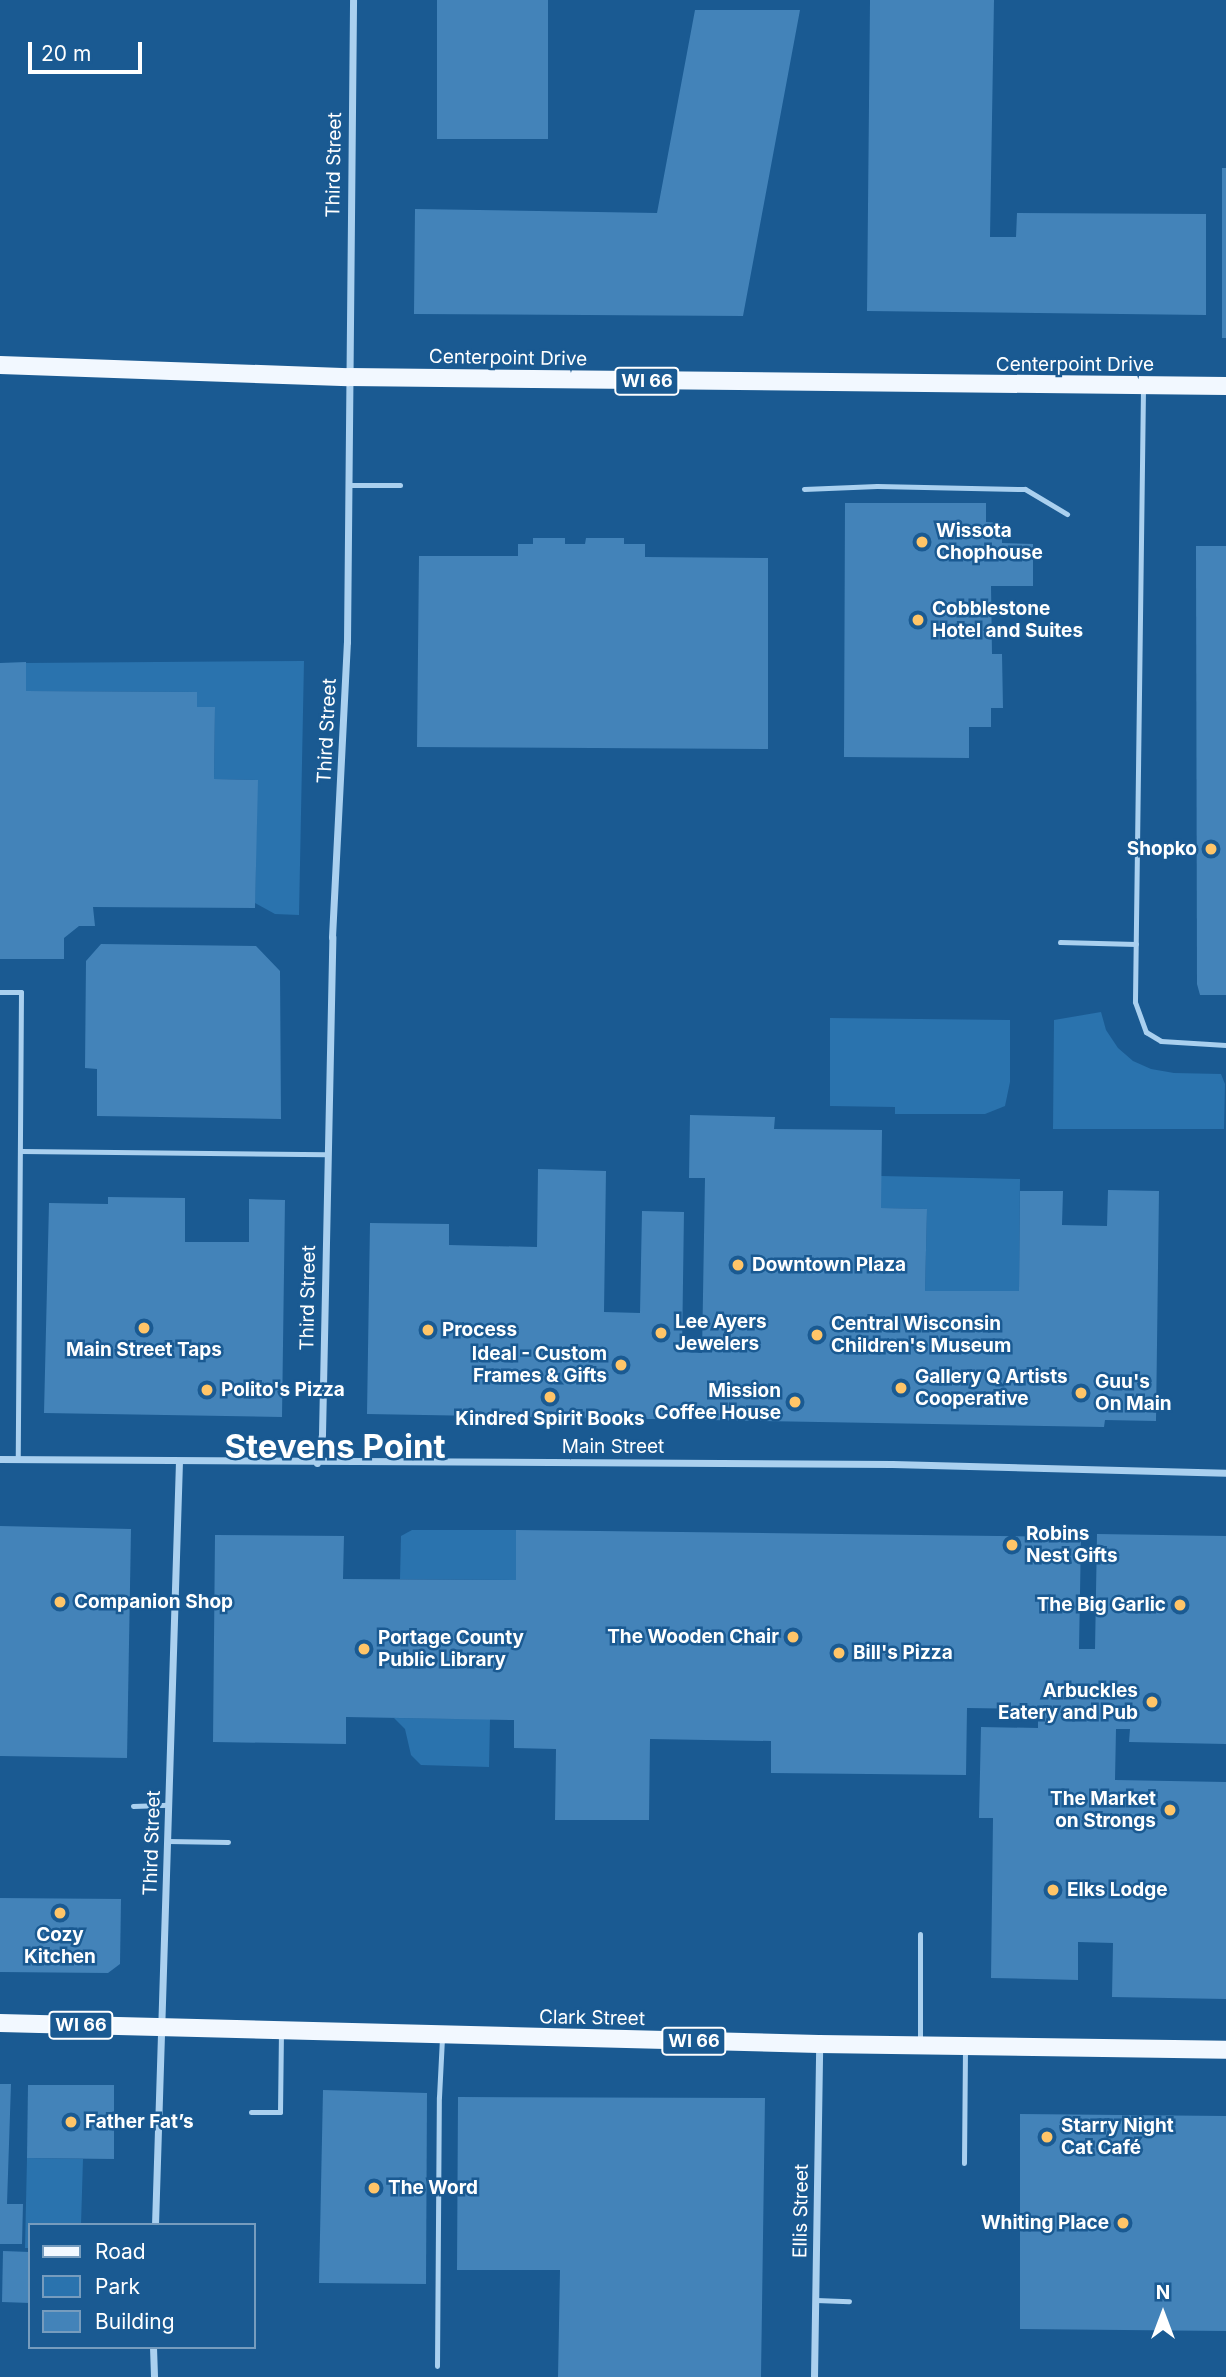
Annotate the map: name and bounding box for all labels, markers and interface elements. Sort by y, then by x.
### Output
scale bar [32,28,145,72]
text: 20 m [41,41,91,66]
street label: Third Street [322,112,346,218]
street label: Centerpoint Drive [429,345,587,371]
street label: Centerpoint Drive [996,354,1154,376]
road number: WI 66 [614,366,680,396]
place label: Wissota Chophouse [936,520,1043,564]
marker: Wissota Chophouse [914,534,930,550]
place label: Cobblestone Hotel and Suites [932,598,1083,642]
marker: Cobblestone Hotel and Suites [910,612,926,628]
street label: Third Street [313,678,341,784]
place label: Shopko [1127,838,1197,860]
marker: Shopko [1203,841,1219,857]
street label: Third Street [296,1245,320,1351]
place label: Downtown Plaza [752,1254,906,1276]
marker: Downtown Plaza [730,1257,746,1273]
place label: Lee Ayers Jewelers [675,1311,767,1355]
place label: Central Wisconsin Children's Museum [831,1313,1011,1357]
place label: Process [442,1319,517,1341]
marker: Main Street Taps [136,1320,152,1336]
marker: Process [420,1322,436,1338]
marker: Lee Ayers Jewelers [653,1325,669,1341]
marker: Central Wisconsin Children's Museum [809,1327,825,1343]
place label: Main Street Taps [66,1339,222,1361]
place label: Ideal - Custom Frames & Gifts [472,1343,607,1387]
marker: Ideal - Custom Frames & Gifts [613,1357,629,1373]
place label: Gallery Q Artists Cooperative [915,1366,1068,1410]
place label: Guu's On Main [1095,1371,1172,1415]
place label: Polito's Pizza [221,1379,345,1401]
place label: Mission Coffee House [655,1380,781,1424]
marker: Gallery Q Artists Cooperative [893,1380,909,1396]
marker: Polito's Pizza [199,1382,215,1398]
marker: Guu's On Main [1073,1385,1089,1401]
marker: Kindred Spirit Books [542,1389,558,1405]
marker: Mission Coffee House [787,1394,803,1410]
place label: Kindred Spirit Books [455,1408,645,1430]
district label: Stevens Point [224,1427,446,1467]
street label: Main Street [562,1436,664,1458]
place label: Robins Nest Gifts [1026,1523,1118,1567]
marker: Robins Nest Gifts [1004,1537,1020,1553]
place label: Companion Shop [74,1591,233,1613]
marker: Companion Shop [52,1594,68,1610]
place label: The Big Garlic [1037,1594,1166,1616]
marker: The Big Garlic [1172,1597,1188,1613]
place label: The Wooden Chair [607,1626,779,1648]
place label: Portage County Public Library [378,1627,524,1671]
marker: The Wooden Chair [785,1629,801,1645]
marker: Portage County Public Library [356,1641,372,1657]
place label: Bill's Pizza [853,1642,953,1664]
marker: Bill's Pizza [831,1645,847,1661]
place label: Arbuckles Eatery and Pub [998,1680,1138,1724]
marker: Arbuckles Eatery and Pub [1144,1694,1160,1710]
place label: The Market on Strongs [1050,1788,1156,1832]
street label: Third Street [139,1790,165,1896]
marker: The Market on Strongs [1162,1802,1178,1818]
place label: Elks Lodge [1067,1879,1168,1901]
marker: Elks Lodge [1045,1882,1061,1898]
marker: Cozy Kitchen [52,1905,68,1921]
place label: Cozy Kitchen [24,1924,96,1968]
street label: Clark Street [539,2006,645,2030]
road number: WI 66 [48,2010,114,2039]
road number: WI 66 [661,2026,727,2056]
place label: Father Fat’s [85,2111,194,2133]
marker: Father Fat’s [63,2114,79,2130]
place label: Starry Night Cat Café [1061,2115,1174,2159]
marker: Starry Night Cat Café [1039,2129,1055,2145]
street label: Ellis Street [789,2164,813,2258]
place label: The Word [388,2177,478,2199]
marker: The Word [366,2180,382,2196]
place label: Whiting Place [981,2212,1109,2234]
marker: Whiting Place [1115,2215,1131,2231]
legend [28,2223,256,2349]
text: Road [95,2239,146,2264]
text: Park [95,2274,140,2299]
north arrow [1128,2279,1198,2349]
text: N [1156,2281,1170,2304]
text: Building [95,2309,175,2334]

